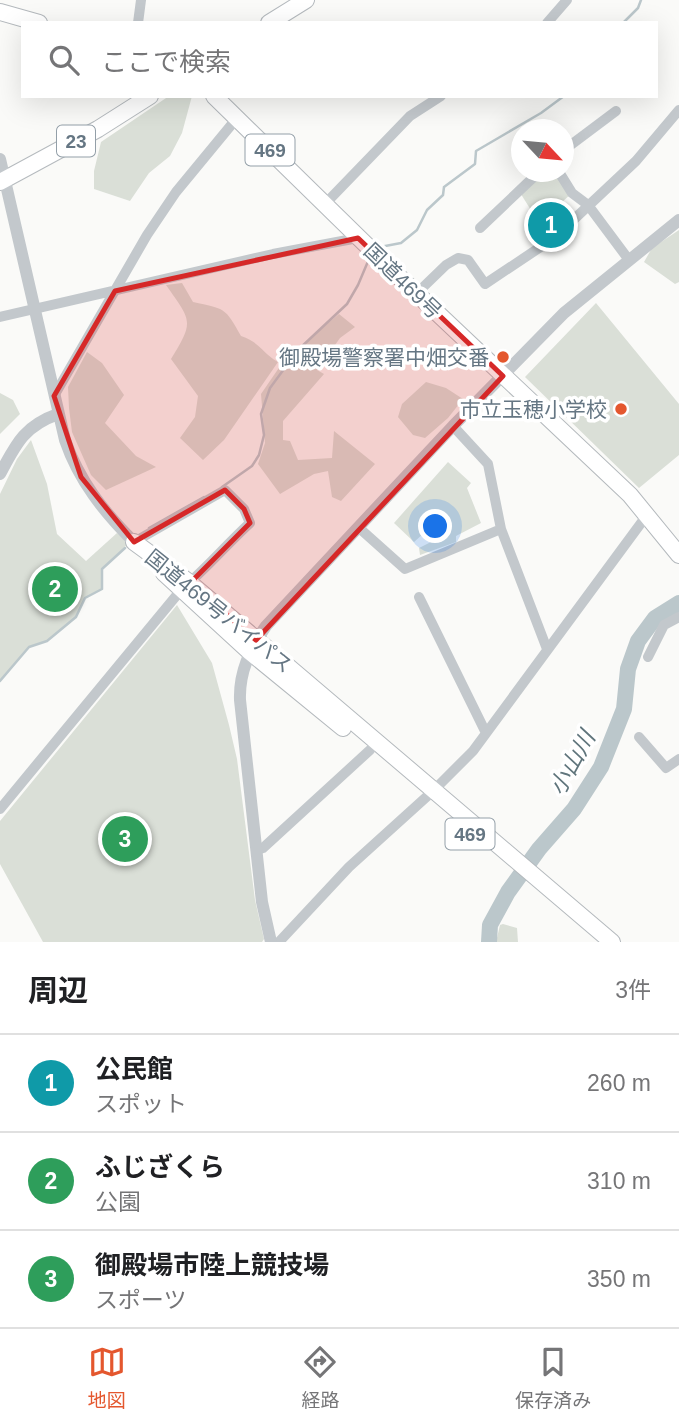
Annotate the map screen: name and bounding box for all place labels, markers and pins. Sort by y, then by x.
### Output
pin: 1 [528,199,574,251]
place label: 御殿場警察署中畑交番 [279,346,489,369]
marker: 御殿場警察署中畑交番 [495,349,511,365]
place label: 市立玉穂小学校 [460,398,607,421]
marker: 市立玉穂小学校 [613,401,629,417]
pin: 2 [32,563,78,615]
pin: 3 [102,813,148,865]

